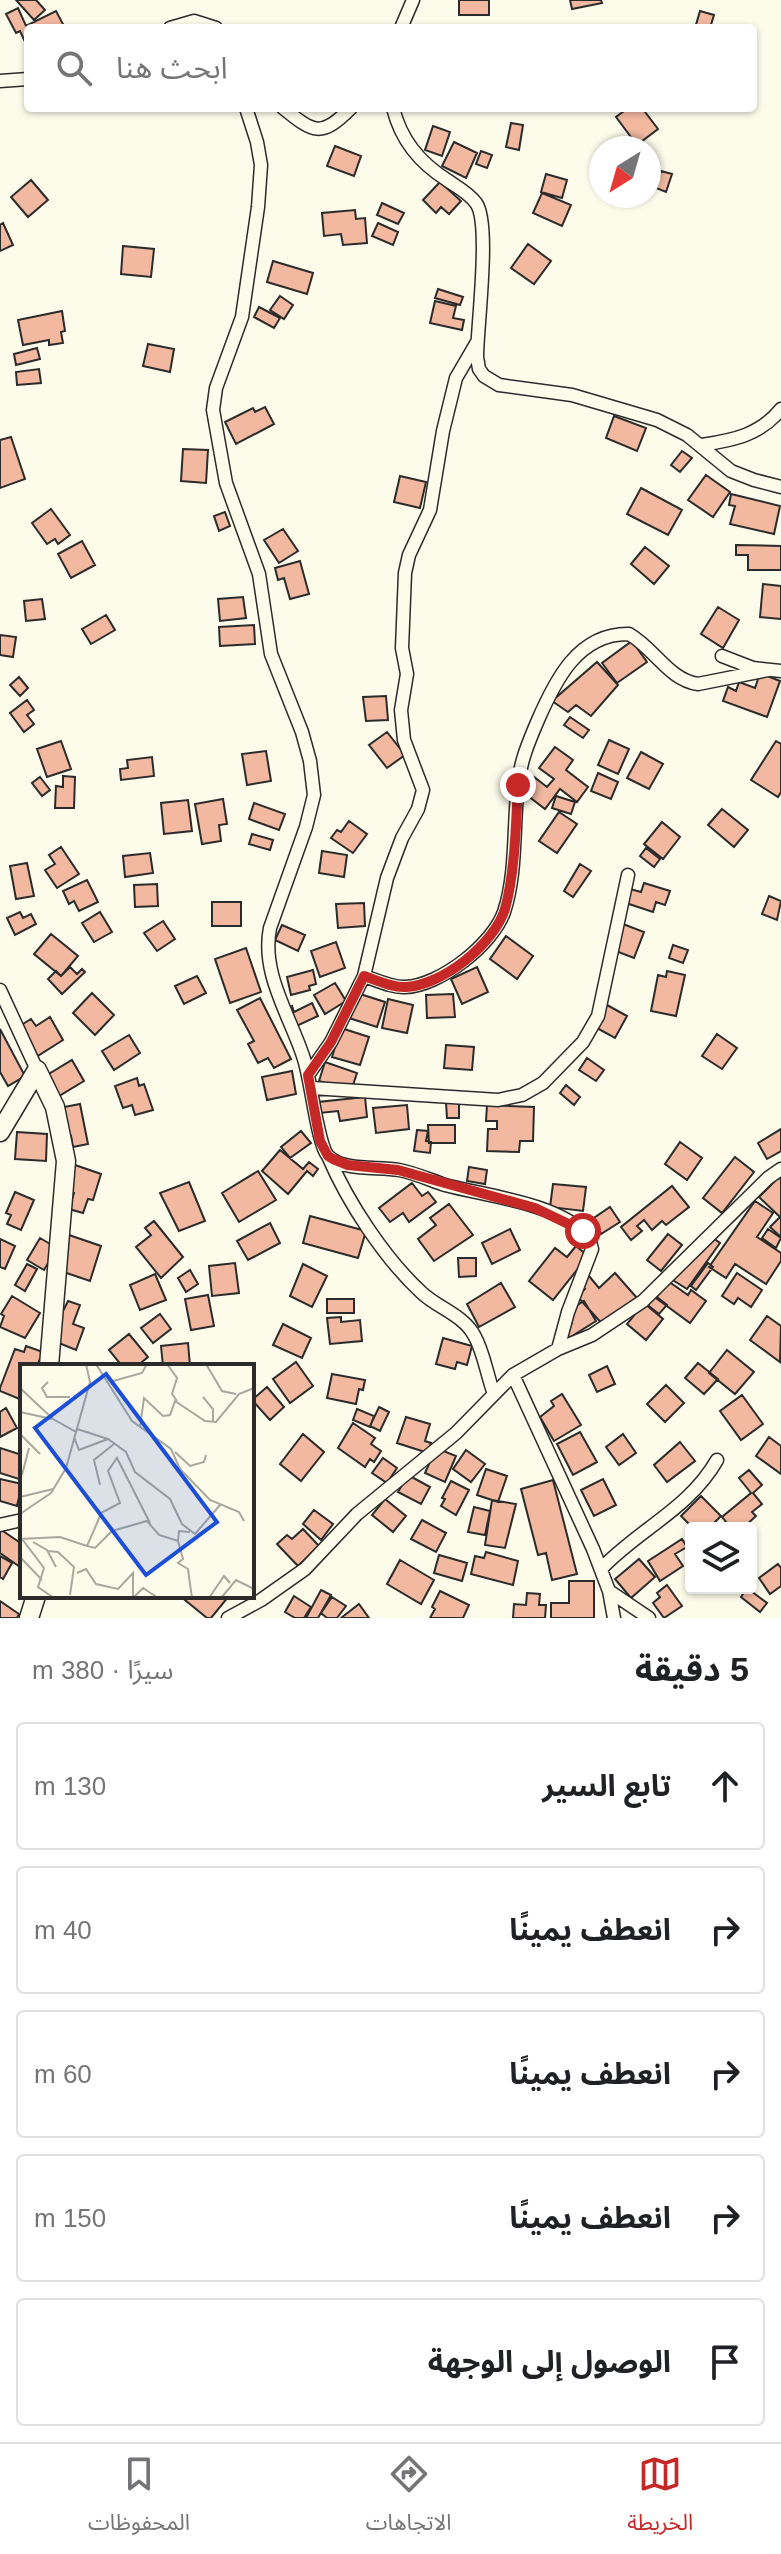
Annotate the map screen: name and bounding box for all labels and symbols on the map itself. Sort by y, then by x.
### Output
north arrow [589,136,661,208]
route end [500,767,536,803]
route start [565,1213,601,1249]
inset map [20,1364,254,1598]

